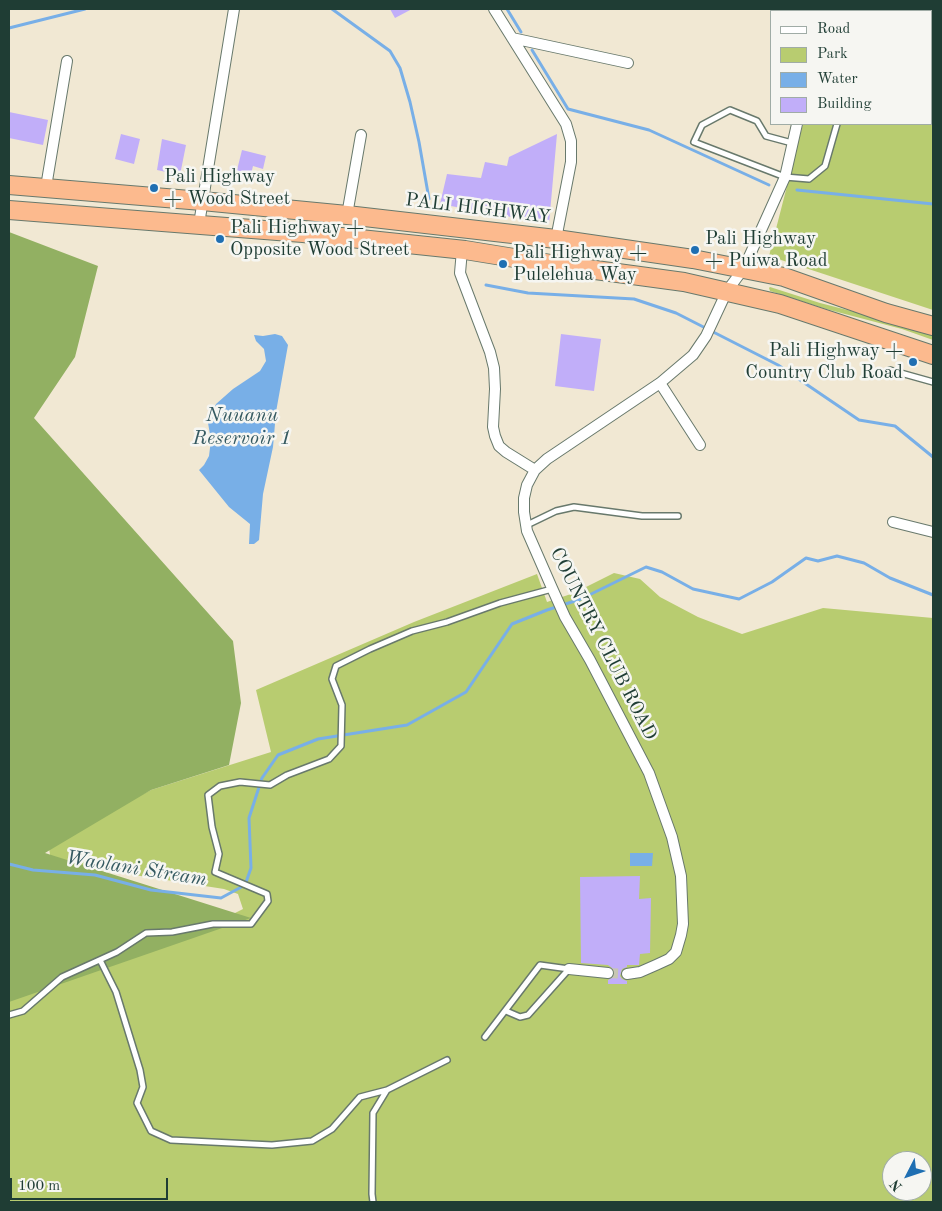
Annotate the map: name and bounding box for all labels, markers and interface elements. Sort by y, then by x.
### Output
legend [770,10,932,125]
text: Road [817,22,850,37]
text: Park [817,47,848,62]
text: Water [817,72,858,87]
text: Building [817,97,872,112]
place label: Pali Highway + Wood Street [164,166,290,210]
marker: Pali Highway + Wood Street [148,182,160,194]
street label: PALI HIGHWAY [404,189,552,229]
place label: Pali Highway + Opposite Wood Street [230,217,409,261]
place label: Pali Highway + Puiwa Road [705,228,828,272]
marker: Pali Highway + Opposite Wood Street [214,233,226,245]
place label: Pali Highway + Pulelehua Way [513,242,647,286]
marker: Pali Highway + Puiwa Road [689,244,701,256]
marker: Pali Highway + Pulelehua Way [497,258,509,270]
place label: Pali Highway + Country Club Road [745,340,903,384]
marker: Pali Highway + Country Club Road [907,356,919,368]
water label: Nuuanu Reservoir 1 [193,404,291,451]
street label: COUNTRY CLUB ROAD [544,544,662,744]
water label: Waolani Stream [64,846,208,892]
north arrow [882,1151,932,1201]
scale bar [12,1168,170,1200]
text: N [888,1177,905,1194]
text: 100 m [18,1179,60,1194]

